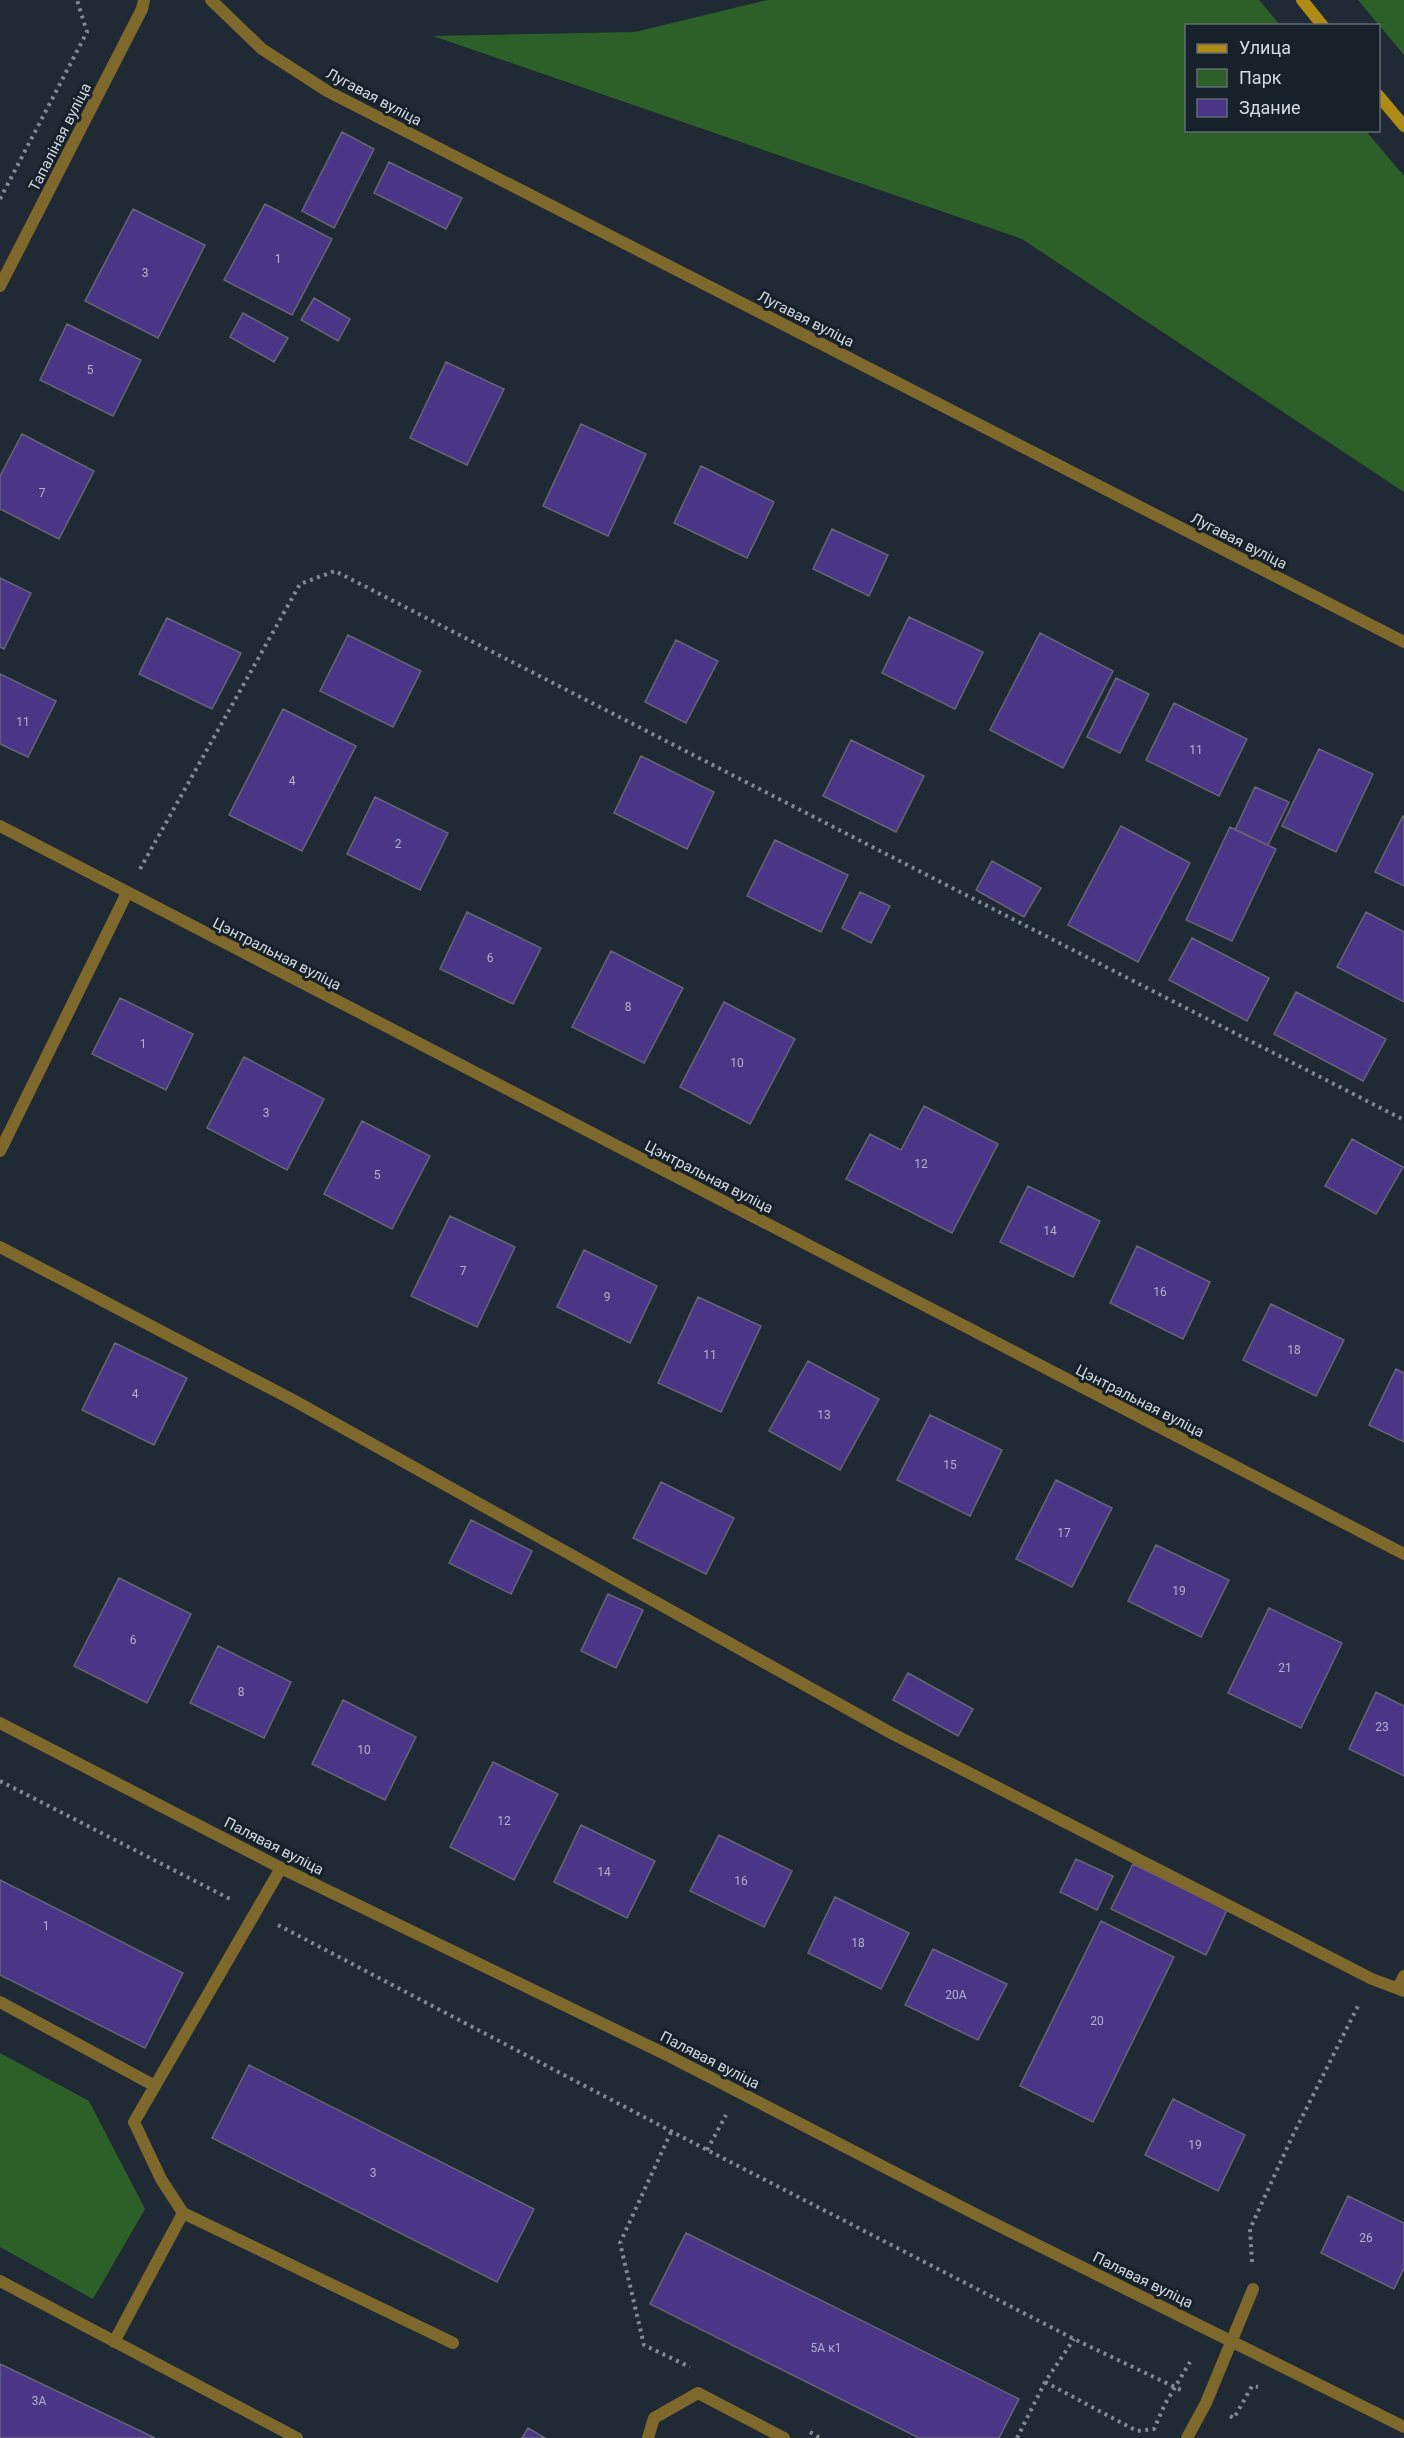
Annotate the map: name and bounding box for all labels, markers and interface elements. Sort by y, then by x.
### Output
legend [1185,24,1380,132]
text: Улица [1239,37,1291,58]
street label: Лугавая вуліца [323,64,425,130]
text: Парк [1239,67,1282,88]
street label: Тапаліная вуліца [25,80,95,194]
text: Здание [1239,97,1301,118]
house number: 1 [275,252,281,266]
house number: 3 [142,266,148,280]
street label: Лугавая вуліца [755,287,857,351]
house number: 5 [87,363,94,377]
house number: 7 [39,486,46,500]
street label: Лугавая вуліца [1188,509,1290,573]
house number: 11 [16,715,30,729]
house number: 11 [1189,743,1203,757]
house number: 4 [289,774,296,788]
house number: 2 [395,837,402,851]
street label: Цэнтральная вуліца [210,914,344,994]
house number: 6 [487,951,494,965]
house number: 8 [625,1000,632,1014]
house number: 1 [140,1037,146,1051]
house number: 10 [730,1056,744,1070]
house number: 3 [263,1106,269,1120]
street label: Цэнтральная вуліца [642,1137,776,1217]
house number: 12 [914,1157,928,1171]
house number: 5 [374,1168,381,1182]
house number: 14 [1043,1224,1057,1238]
house number: 7 [460,1264,467,1278]
house number: 16 [1153,1285,1167,1299]
house number: 9 [604,1290,610,1304]
house number: 18 [1287,1343,1301,1357]
house number: 11 [703,1348,717,1362]
street label: Цэнтральная вуліца [1073,1361,1207,1441]
house number: 4 [132,1387,139,1401]
house number: 13 [817,1408,831,1422]
house number: 15 [943,1458,957,1472]
house number: 17 [1057,1526,1071,1540]
house number: 19 [1172,1584,1186,1598]
house number: 6 [130,1633,137,1647]
house number: 21 [1278,1661,1292,1675]
house number: 8 [238,1685,245,1699]
house number: 23 [1375,1720,1389,1734]
house number: 10 [357,1743,371,1757]
street label: Палявая вуліца [221,1813,327,1879]
house number: 12 [497,1814,511,1828]
house number: 14 [597,1865,611,1879]
house number: 16 [734,1874,748,1888]
house number: 1 [43,1919,49,1933]
house number: 18 [851,1936,865,1950]
house number: 20А [945,1988,967,2002]
house number: 20 [1090,2014,1104,2028]
street label: Палявая вуліца [657,2027,763,2093]
house number: 19 [1188,2138,1202,2152]
house number: 3 [370,2166,376,2180]
house number: 26 [1359,2231,1373,2245]
street label: Палявая вуліца [1090,2248,1196,2312]
house number: 5А к1 [811,2341,841,2355]
house number: 3А [32,2394,46,2408]

